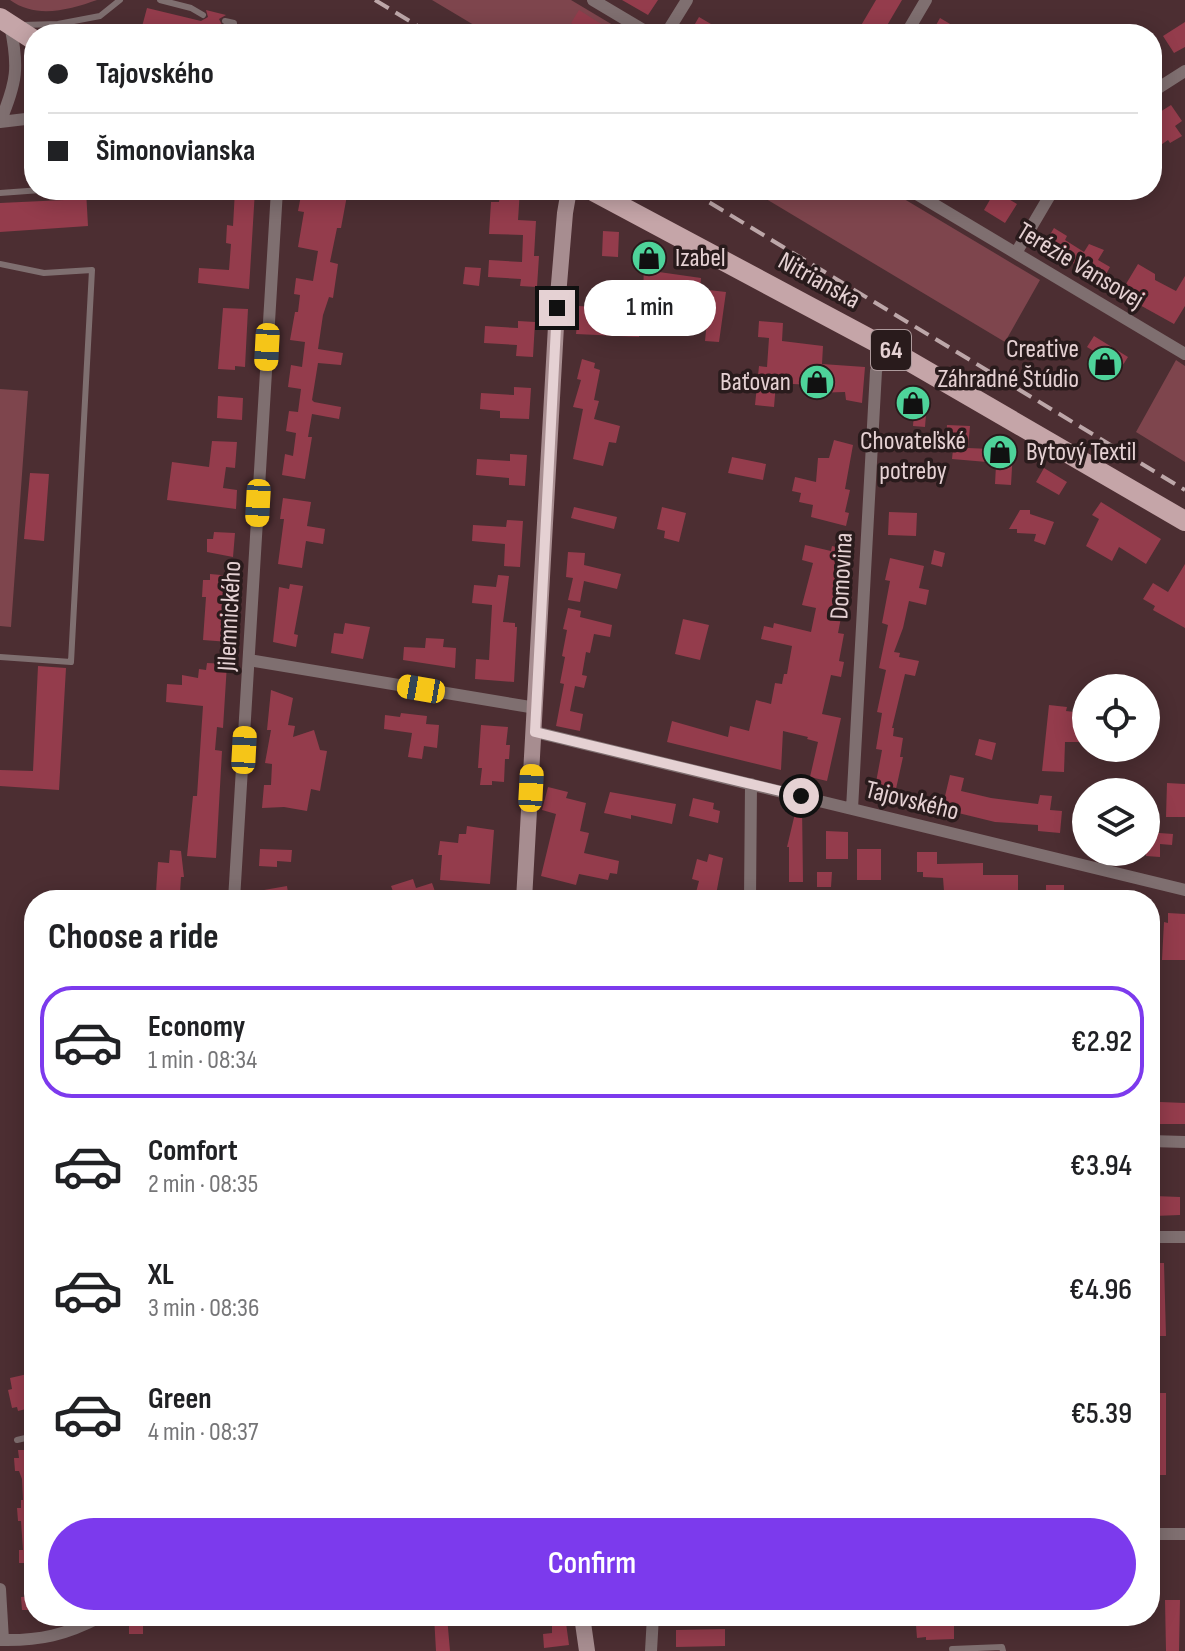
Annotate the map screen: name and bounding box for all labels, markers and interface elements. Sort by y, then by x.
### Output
text: Tajovského [96,56,214,92]
text: Šimonovianska [96,133,255,169]
street label: Terézie Vansovej [1011,216,1149,316]
shop icon: Izabel [630,239,668,277]
place label: Izabel [675,243,726,274]
street label: Nitrianska [773,246,865,316]
callout: 1 min [585,280,717,336]
route end [539,290,575,326]
text: 1 min [626,292,674,323]
car [254,322,280,372]
road number: 64 [871,330,911,370]
place label: Creative Záhradné Štúdio [937,334,1079,395]
shop icon: Creative Záhradné Štúdio [1086,345,1124,383]
shop icon: Baťovan [798,363,836,401]
place label: Baťovan [720,367,791,398]
shop icon: Chovateľské potreby [894,384,932,422]
place label: Chovateľské potreby [860,426,966,487]
shop icon: Bytový Textil [981,433,1019,471]
place label: Bytový Textil [1026,437,1136,468]
car [245,478,271,528]
street label: Domovina [824,532,860,620]
street label: Jilemnického [212,560,248,673]
car [395,673,447,705]
map controls [1072,674,1160,866]
button: locate [1072,674,1160,762]
car [231,725,257,775]
car [518,763,544,813]
street label: Tajovského [862,774,962,828]
route start [783,778,819,814]
button: layers [1072,778,1160,866]
text: Choose a ride [48,916,219,959]
icon: car [52,1006,124,1078]
text: Economy [148,1009,245,1045]
text: €2.92 [1071,1024,1132,1060]
text: 1 min · 08:34 [148,1045,257,1076]
icon: car [52,1130,124,1202]
text: Comfort [148,1133,238,1169]
text: €3.94 [1070,1148,1132,1184]
text: 2 min · 08:35 [148,1169,258,1200]
icon: car [52,1254,124,1326]
text: XL [148,1257,174,1293]
text: €4.96 [1069,1272,1132,1308]
text: 3 min · 08:36 [148,1293,259,1324]
icon: car [52,1378,124,1450]
text: Green [148,1381,212,1417]
text: €5.39 [1071,1396,1132,1432]
text: 4 min · 08:37 [148,1417,258,1448]
button: Confirm [48,1518,1136,1610]

